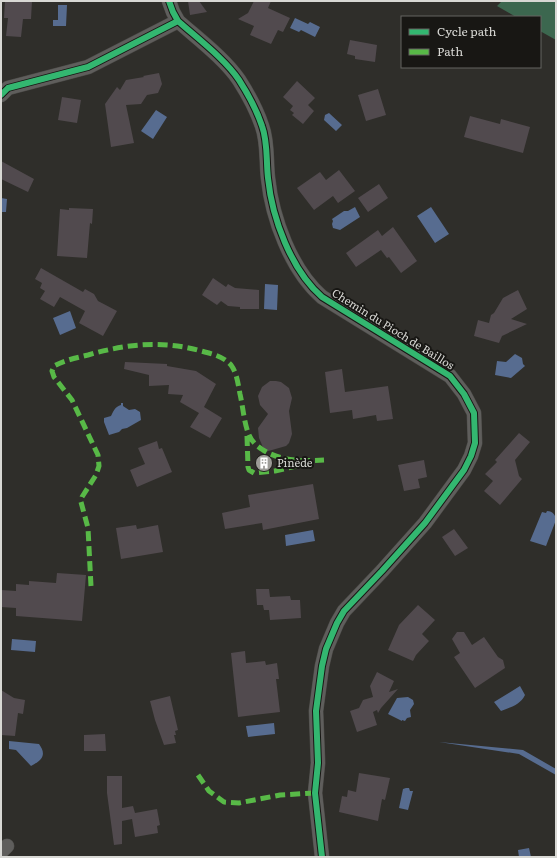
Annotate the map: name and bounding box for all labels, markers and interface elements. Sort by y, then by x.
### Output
legend [401,16,541,68]
text: Cycle path [437,22,497,40]
text: Path [437,42,463,60]
street label: Chemin du Pioch de Baillos [329,284,458,372]
building icon: Pinède [254,453,274,473]
place label: Pinède [277,454,313,470]

